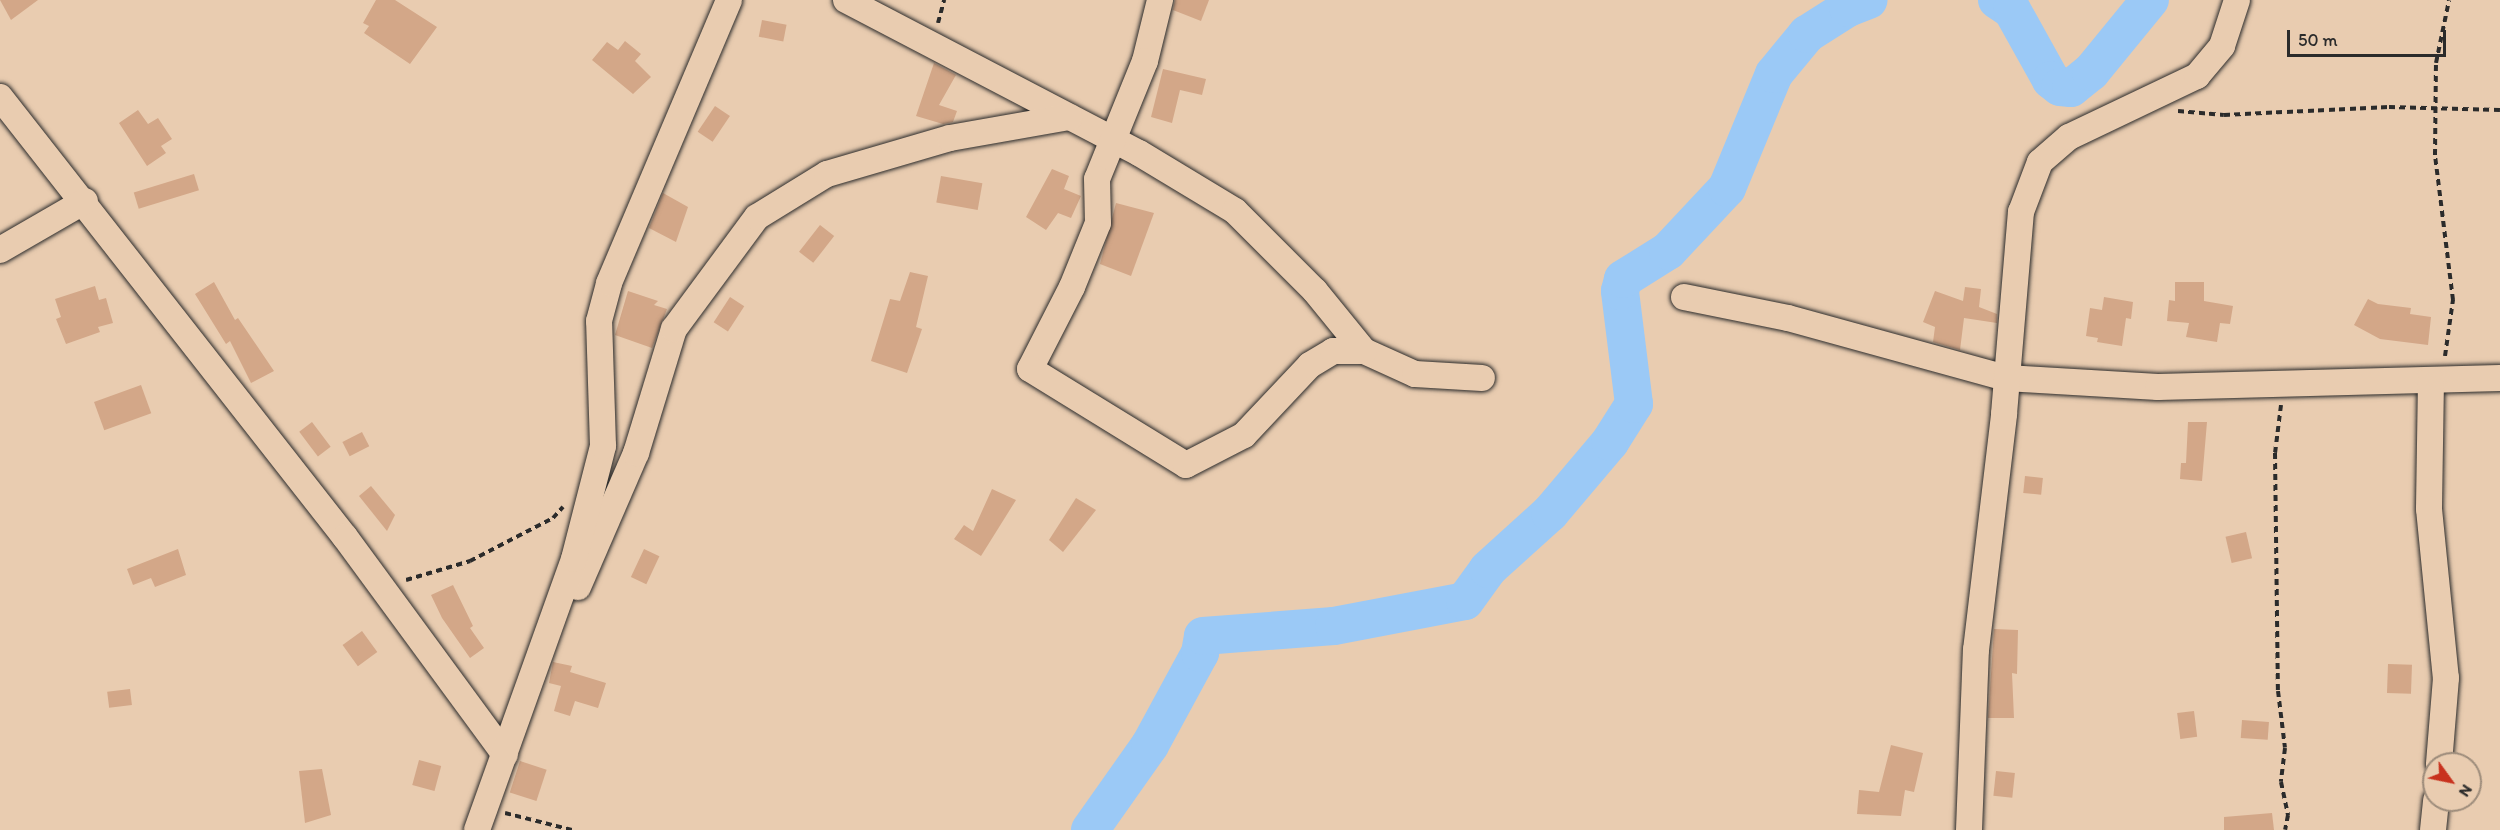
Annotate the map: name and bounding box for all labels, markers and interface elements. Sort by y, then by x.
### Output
scale bar [2290,18,2449,56]
text: 50 m [2298,29,2338,51]
north arrow [2422,752,2482,812]
text: N [2455,781,2477,801]

